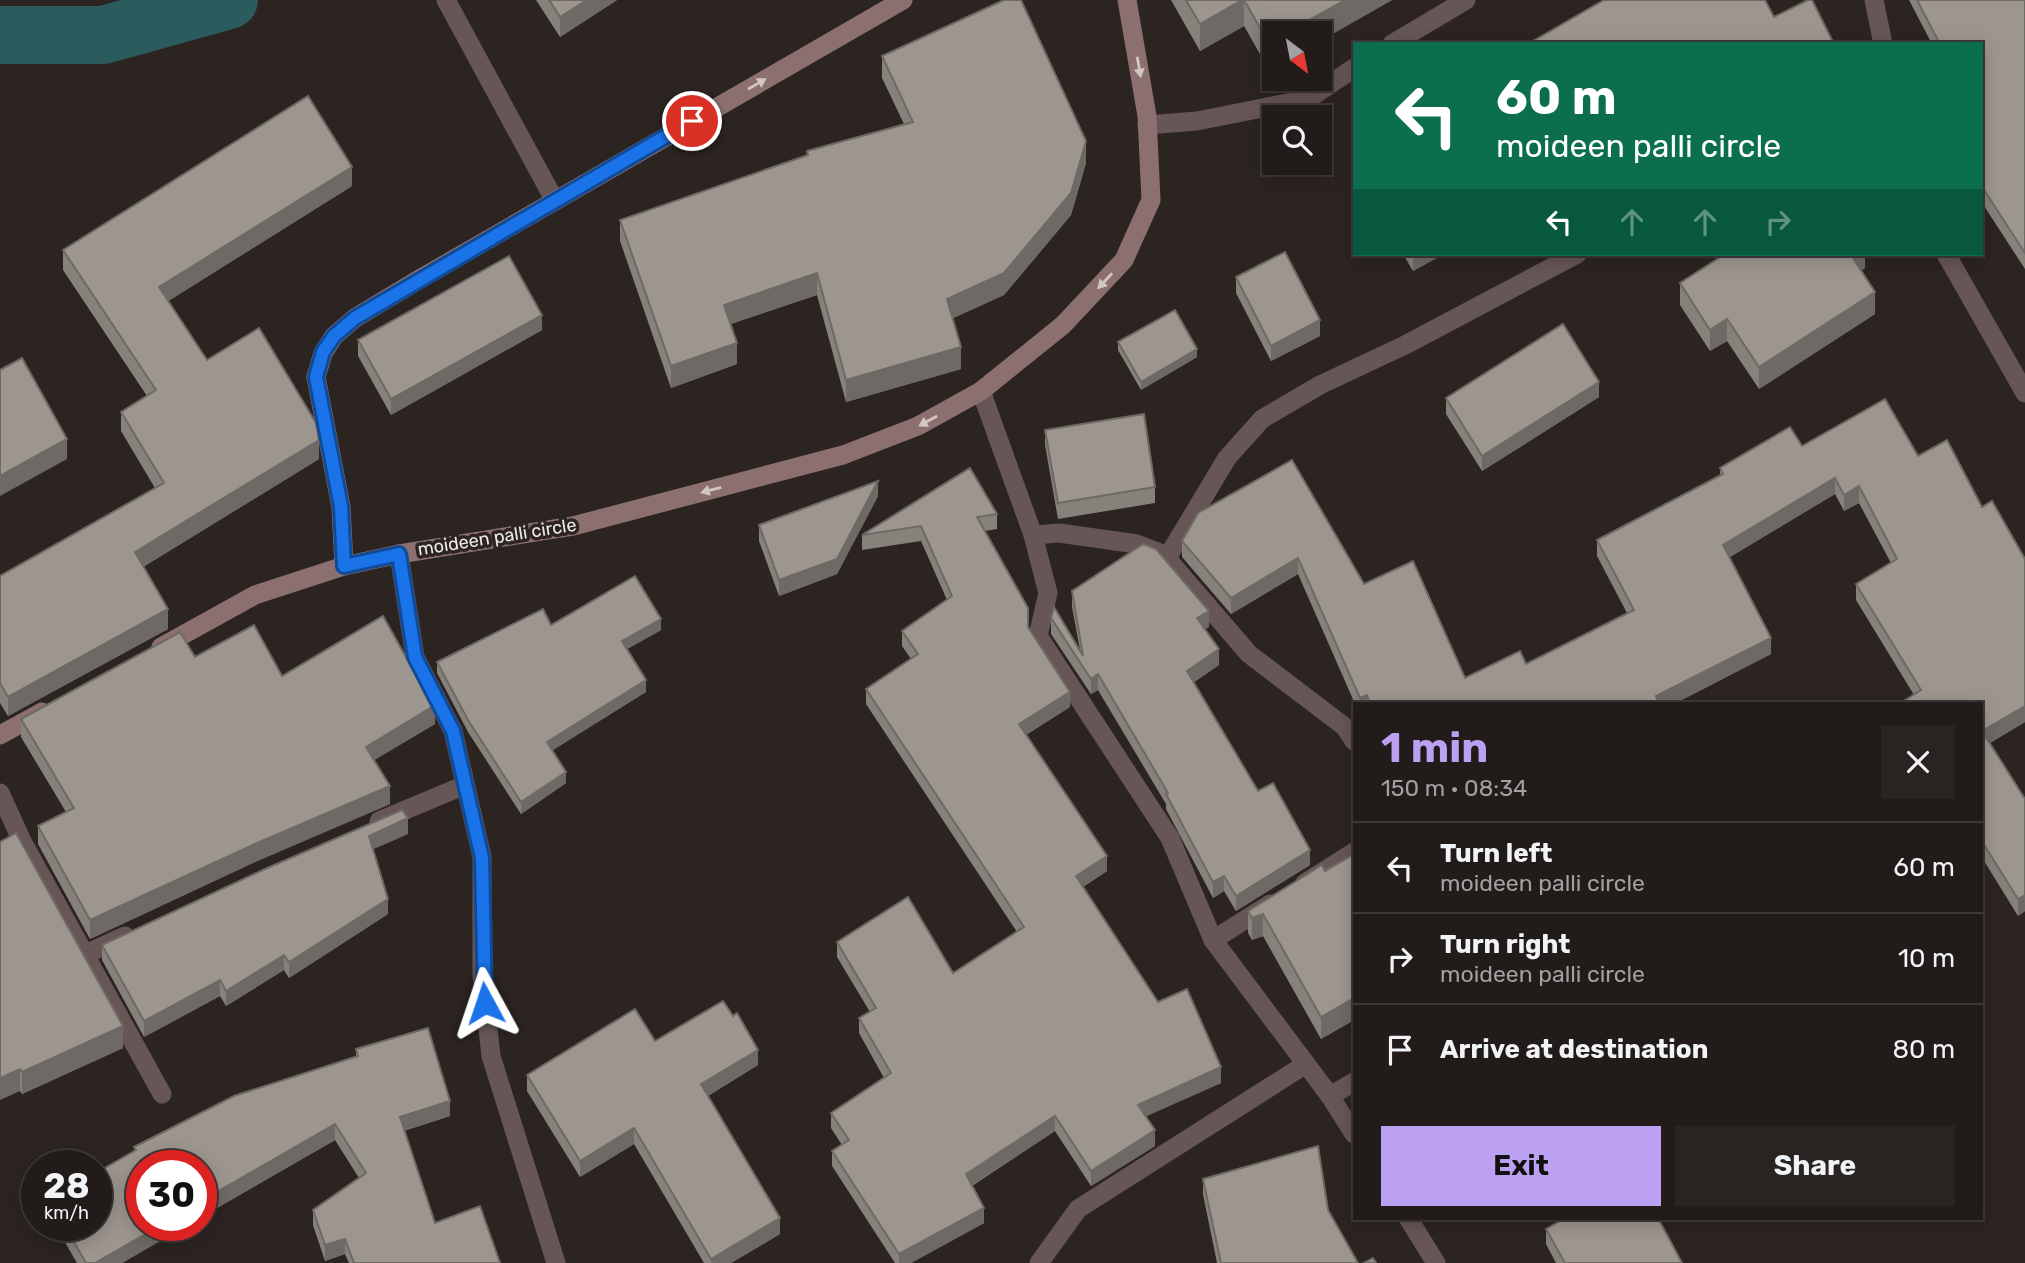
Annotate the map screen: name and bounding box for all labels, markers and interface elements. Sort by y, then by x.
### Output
north arrow [1262,21,1332,91]
map controls [1262,21,1332,175]
one-way arrow [1134,56,1145,78]
text: 60 m [1496,68,1617,126]
icon: left [1381,70,1472,161]
one-way arrow [747,78,767,90]
pin [662,91,722,151]
icon: arrive [673,102,711,140]
button: search [1262,105,1332,175]
text: moideen palli circle [1496,127,1781,165]
icon: left [1540,203,1578,241]
icon: ahead [1613,203,1651,241]
icon: ahead [1686,203,1724,241]
icon: right [1759,203,1797,241]
one-way arrow [1096,272,1113,289]
one-way arrow [918,415,937,427]
one-way arrow [700,485,722,496]
street label: moideen palli circle [416,514,578,560]
text: 1 min [1381,723,1488,773]
button: close [1881,725,1955,799]
text: 150 m · 08:34 [1381,774,1527,802]
text: Turn left [1440,838,1552,869]
icon: left [1381,849,1419,887]
text: 60 m [1893,852,1955,883]
text: moideen palli circle [1440,869,1645,897]
text: Turn right [1440,929,1570,960]
icon: right [1381,940,1419,978]
text: 10 m [1898,943,1955,974]
text: moideen palli circle [1440,960,1645,988]
position arrow [448,966,522,1040]
icon: arrive [1381,1031,1419,1069]
text: Arrive at destination [1440,1034,1708,1065]
text: 80 m [1892,1034,1955,1065]
button: Exit [1381,1126,1661,1206]
button: Share [1675,1126,1955,1206]
speed limit sign: 30 [126,1150,217,1241]
text: 28 [43,1165,90,1207]
text: km/h [44,1202,89,1224]

